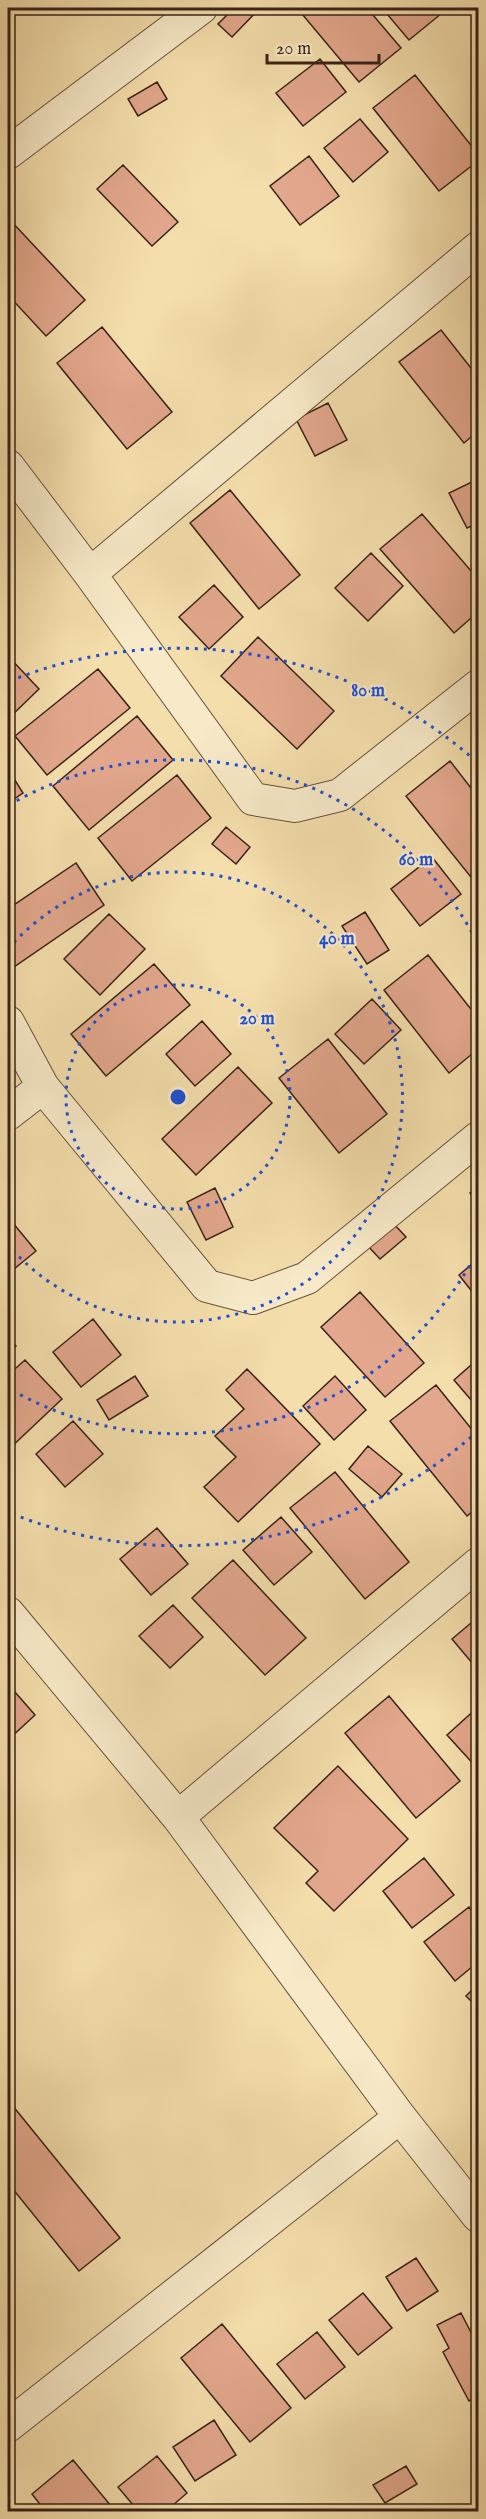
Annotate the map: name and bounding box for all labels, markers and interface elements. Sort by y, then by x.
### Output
scale bar [267,27,380,65]
text: 20 m [276,38,311,61]
text: 80 m [351,680,385,703]
text: 60 m [399,849,433,872]
text: 40 m [319,928,355,951]
text: 20 m [239,1008,275,1031]
centre of rings [168,1087,188,1107]

